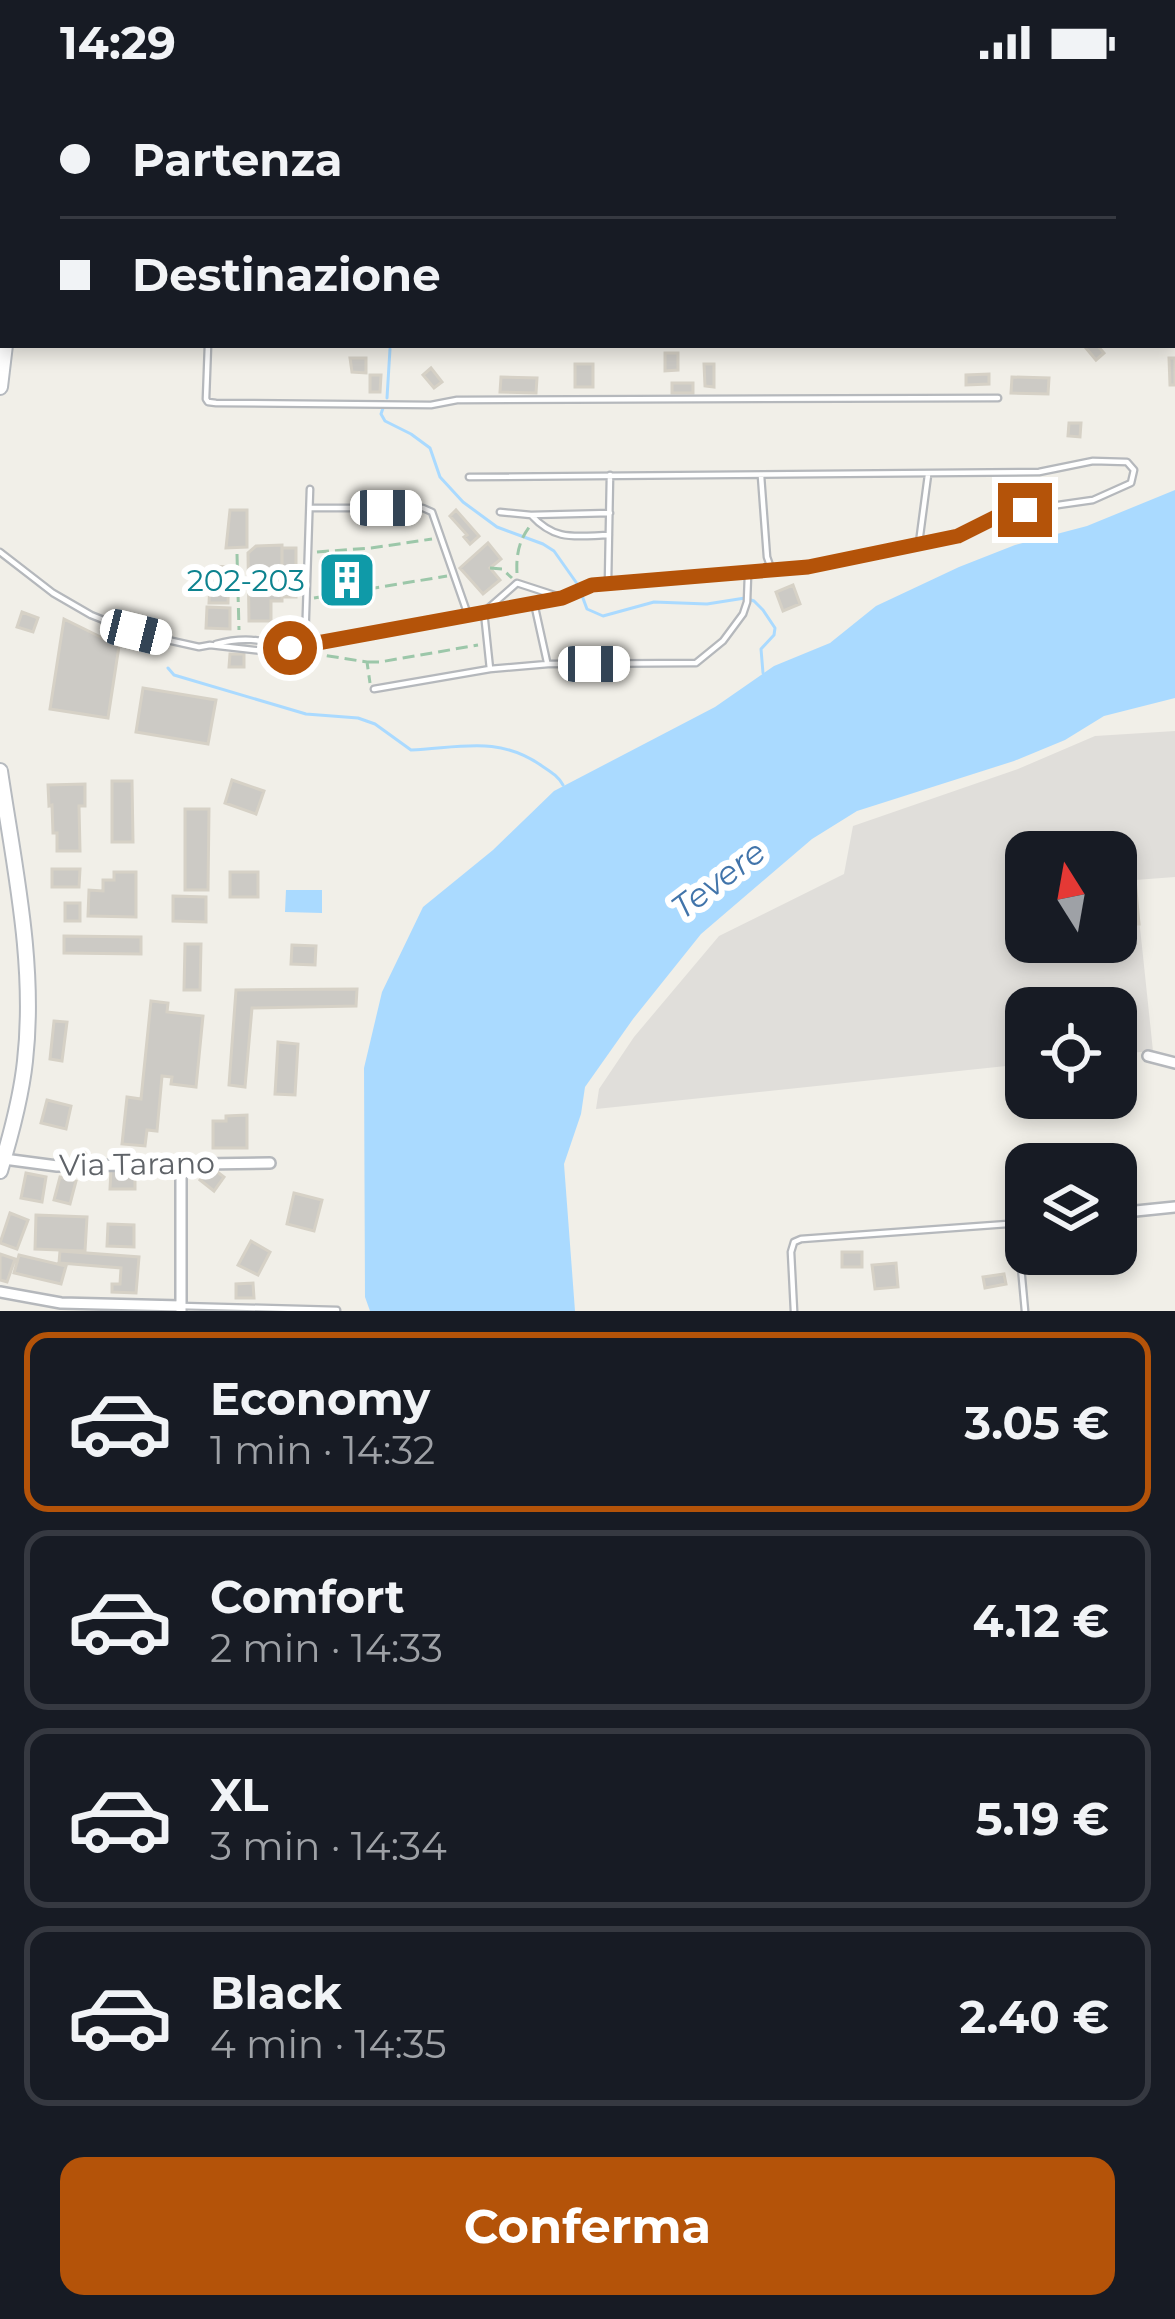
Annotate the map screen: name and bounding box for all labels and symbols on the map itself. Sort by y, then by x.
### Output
route end [998,483,1052,537]
car [350,490,422,526]
building icon: 202-203 [316,549,378,611]
place label: 202-203 [187,562,305,599]
car [97,606,175,658]
route start [263,621,317,675]
car [558,646,630,682]
water label: Tevere [663,831,773,927]
north arrow [1005,831,1137,963]
street label: Via Tarano [59,1144,215,1184]

